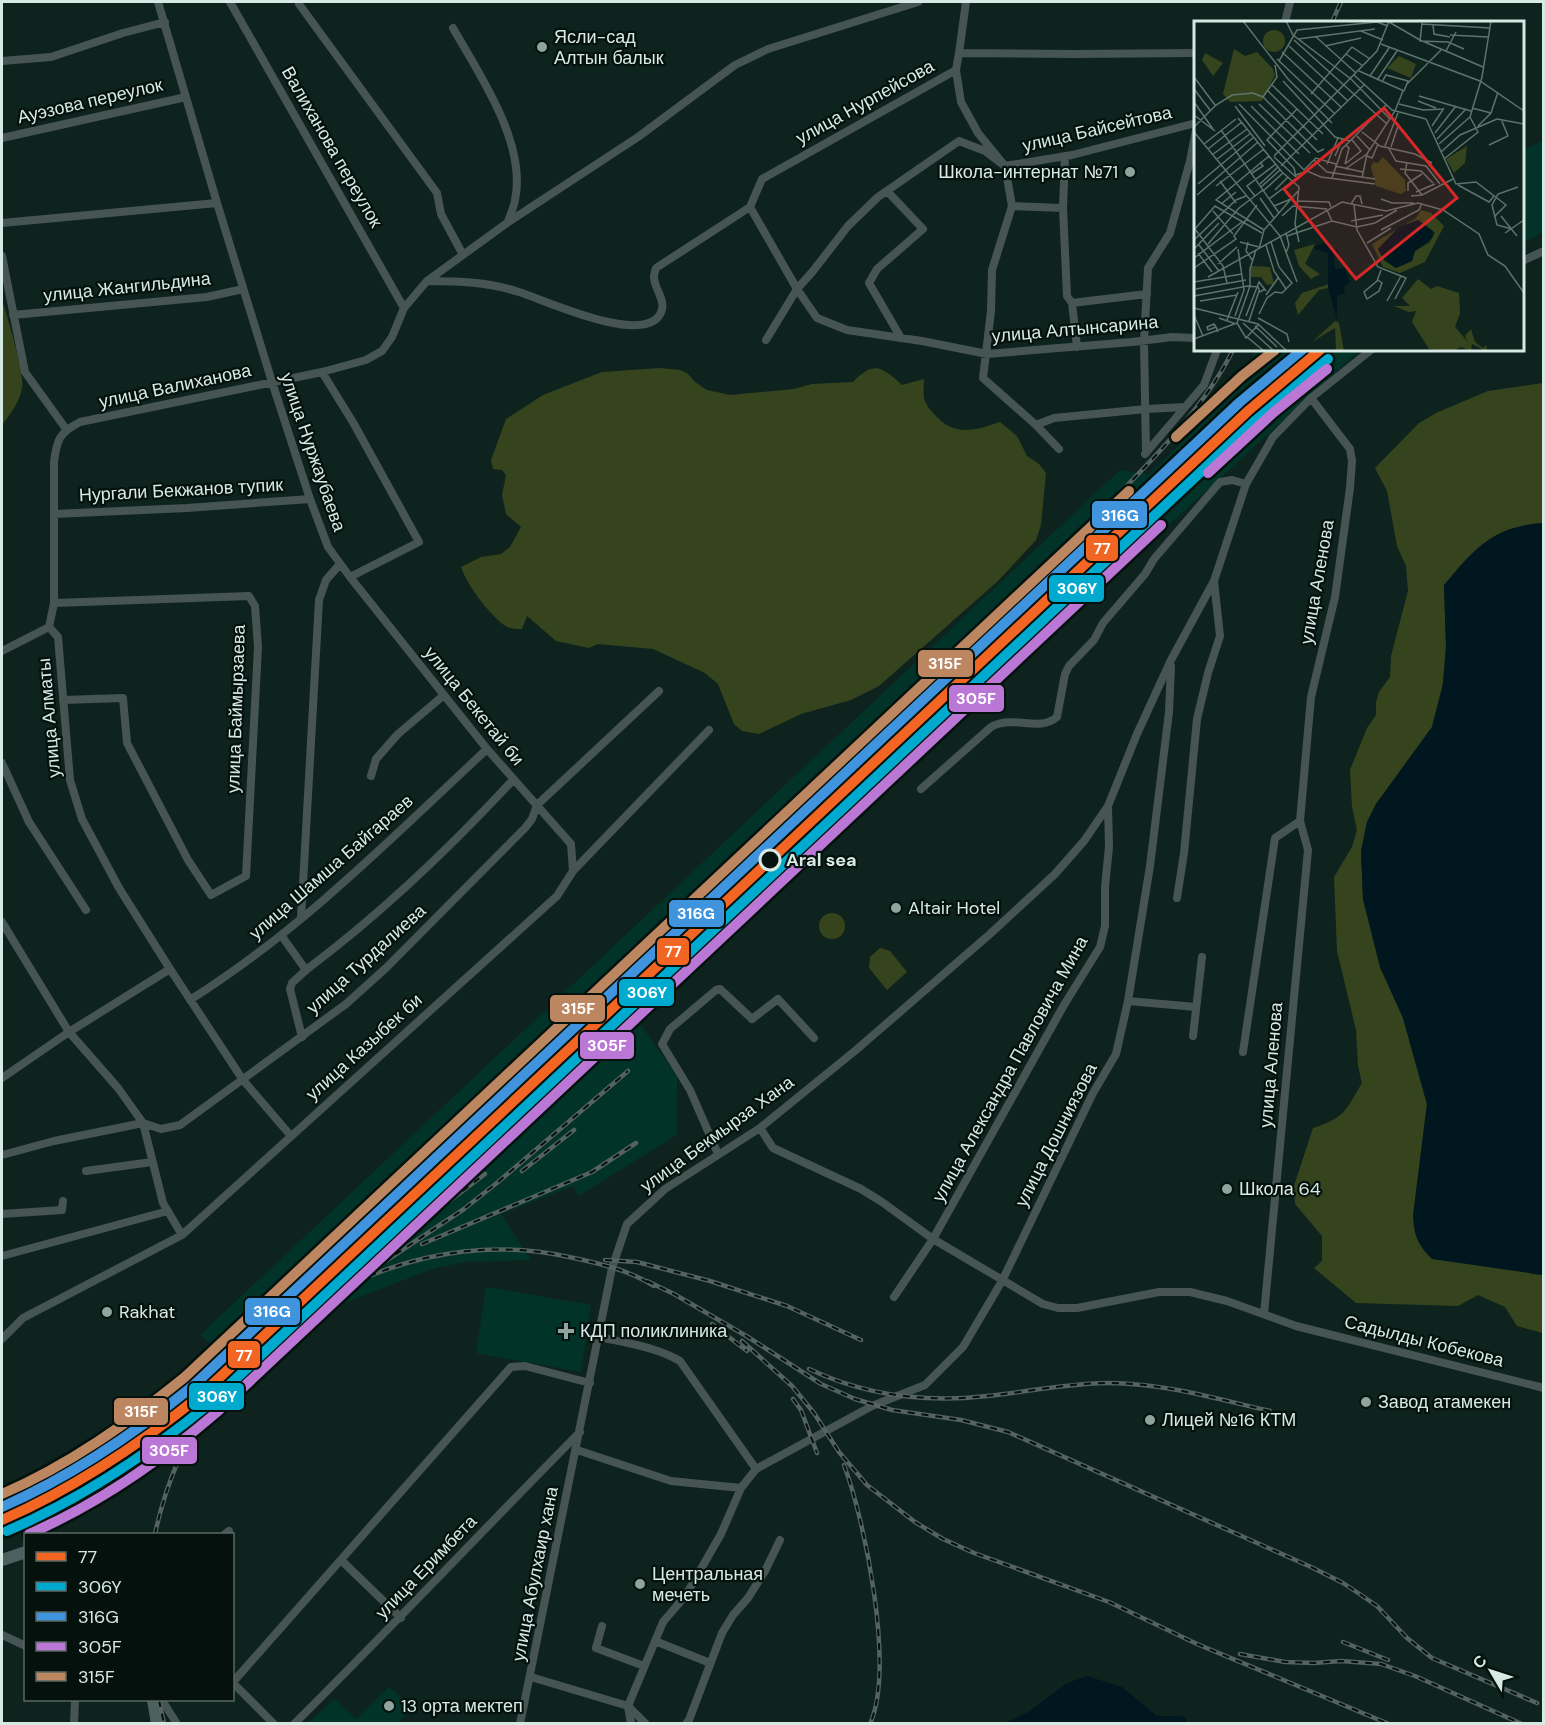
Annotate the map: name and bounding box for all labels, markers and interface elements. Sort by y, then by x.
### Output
inset map [1194,21,1524,351]
place label: Ясли-сад Алтын балык [554,25,664,70]
marker: Ясли-сад Алтын балык [535,40,549,54]
street label: улица Нурпейсова [792,54,939,150]
street label: Валиханова переулок [276,62,388,232]
street label: Ауэзова переулок [15,73,165,129]
street label: улица Байсейтова [1020,100,1175,158]
place label: Школа-интернат №71 [938,160,1118,184]
marker: Школа-интернат №71 [1123,165,1137,179]
street label: улица Жангильдина [42,266,213,308]
street label: улица Алтынсарина [991,310,1160,348]
street label: улица Валиханова [97,358,254,414]
street label: улица Нуржаубаева [275,369,352,536]
street label: Нургали Бекжанов тупик [78,473,284,507]
line badge: 316G [1091,500,1148,529]
text: 316G [1101,505,1139,526]
street label: улица Аленова [1294,517,1340,646]
line badge: 77 [1085,534,1119,562]
text: 77 [1093,538,1111,559]
line badge: 306Y [1048,574,1105,603]
text: 306Y [1057,578,1097,599]
street label: улица Баймырзаева [221,623,251,794]
street label: улица Бекетай би [418,641,530,771]
line badge: 315F [917,649,974,678]
text: 315F [928,653,962,674]
street label: улица Алматы [32,657,66,779]
line badge: 305F [948,684,1005,713]
text: 305F [956,688,996,709]
street label: улица Шамша Байгараев [244,789,418,945]
place label: Aral sea [786,848,857,872]
marker: Aral sea [759,849,781,871]
place label: Altair Hotel [908,896,1000,920]
street label: улица Турдалиева [301,898,432,1019]
line badge: 316G [668,899,725,928]
marker: Altair Hotel [889,901,903,915]
text: 316G [677,903,715,924]
street label: улица Александра Павловича Мина [927,931,1094,1206]
line badge: 77 [656,937,690,966]
text: 77 [664,941,682,962]
line badge: 306Y [618,978,675,1007]
text: 306Y [627,982,667,1003]
street label: улица Казыбек би [301,988,427,1106]
line badge: 315F [549,994,606,1023]
text: 315F [561,998,595,1019]
street label: улица Аленова [1254,1000,1289,1129]
line badge: 305F [579,1031,635,1060]
text: 305F [587,1035,627,1056]
street label: улица Дошниязова [1009,1058,1103,1211]
street label: улица Бекмырза Хана [635,1070,799,1198]
place label: Школа 64 [1239,1177,1321,1201]
marker: Школа 64 [1220,1182,1234,1196]
line badge: 316G [244,1297,301,1326]
place label: Rakhat [119,1300,175,1324]
text: 316G [253,1301,291,1322]
marker: Rakhat [100,1305,114,1319]
street label: Садылды Кобекова [1342,1310,1507,1373]
place label: КДП поликлиника [580,1319,728,1343]
marker: КДП поликлиника [557,1322,575,1340]
line badge: 77 [227,1340,261,1369]
text: 77 [235,1345,253,1366]
line badge: 306Y [188,1382,245,1411]
text: 306Y [197,1386,237,1407]
place label: Завод атамекен [1378,1390,1511,1414]
marker: Завод атамекен [1359,1395,1373,1409]
line badge: 315F [113,1397,169,1426]
text: 315F [124,1401,158,1422]
place label: Лицей №16 КТМ [1162,1408,1296,1432]
marker: Лицей №16 КТМ [1143,1413,1157,1427]
line badge: 305F [141,1436,198,1465]
text: 305F [149,1440,189,1461]
street label: улица Абулхаир хана [506,1484,564,1664]
street label: улица Еримбета [370,1509,483,1624]
legend [24,1533,234,1701]
text: 77 [78,1545,97,1569]
place label: Центральная мечеть [652,1562,763,1607]
text: 306Y [78,1575,122,1599]
marker: Центральная мечеть [633,1577,647,1591]
text: 316G [78,1605,119,1629]
text: 305F [78,1635,122,1659]
north arrow [1461,1641,1521,1701]
text: С [1468,1650,1492,1673]
text: 315F [78,1665,115,1689]
place label: 13 орта мектеп [401,1694,523,1718]
marker: 13 орта мектеп [382,1699,396,1713]

